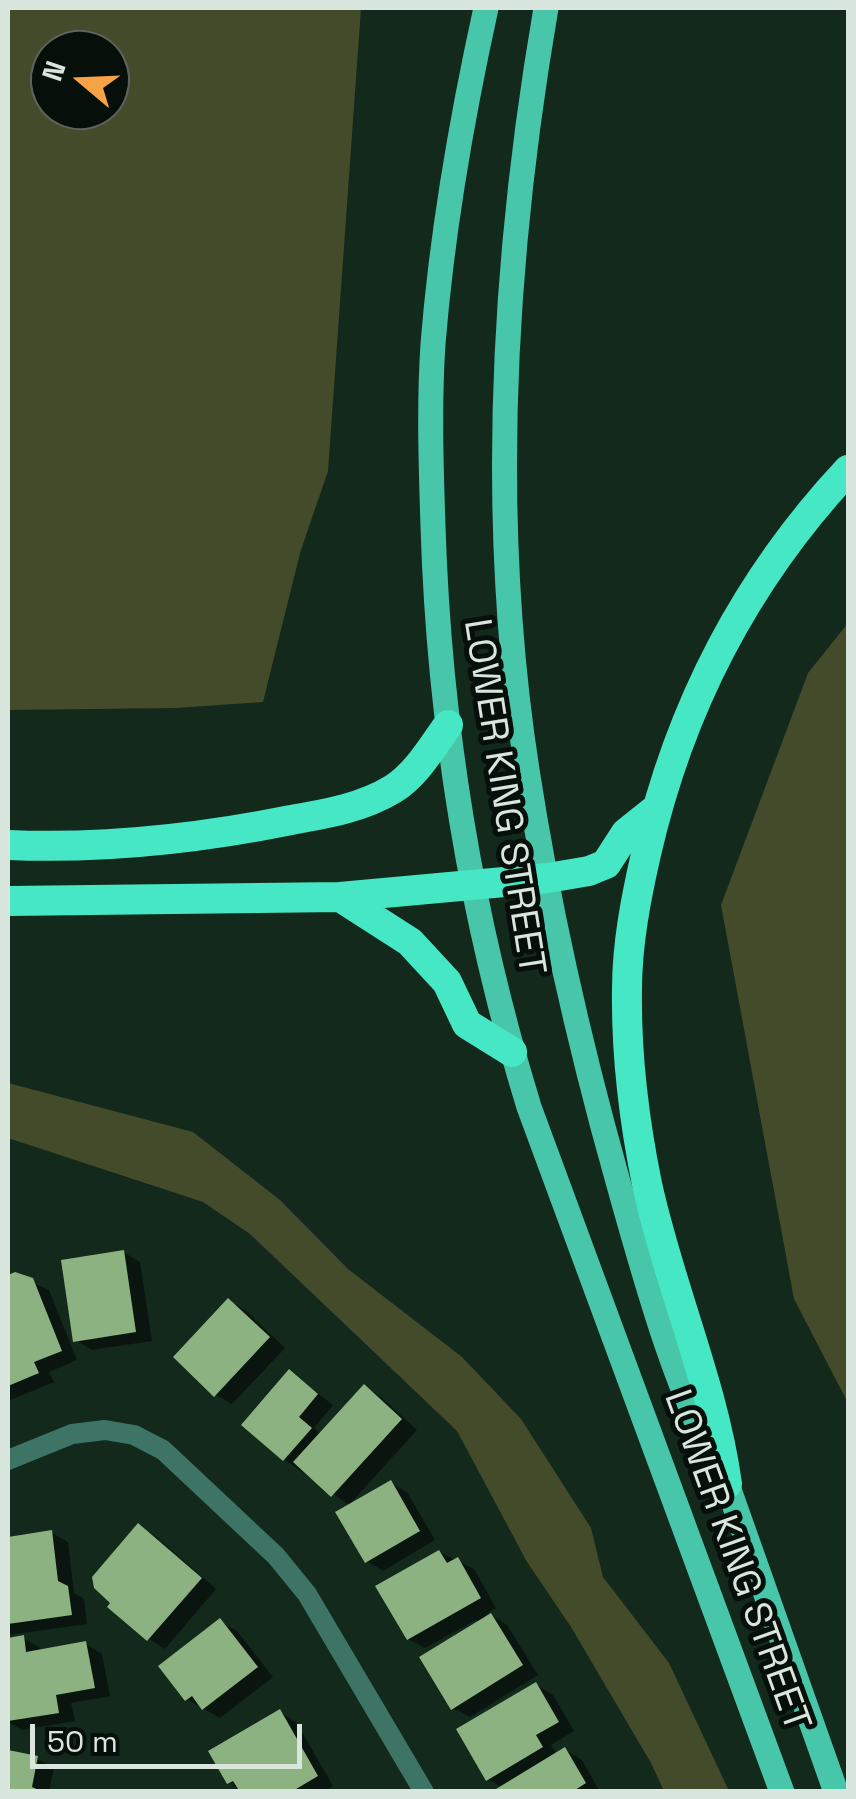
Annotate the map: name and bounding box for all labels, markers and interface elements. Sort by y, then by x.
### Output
north arrow [30,30,130,130]
text: N [33,56,74,86]
street label: LOWER KING STREET [452,616,554,978]
street label: LOWER KING STREET [653,1384,819,1738]
scale bar [35,1704,308,1766]
text: 50 m [47,1722,118,1761]

